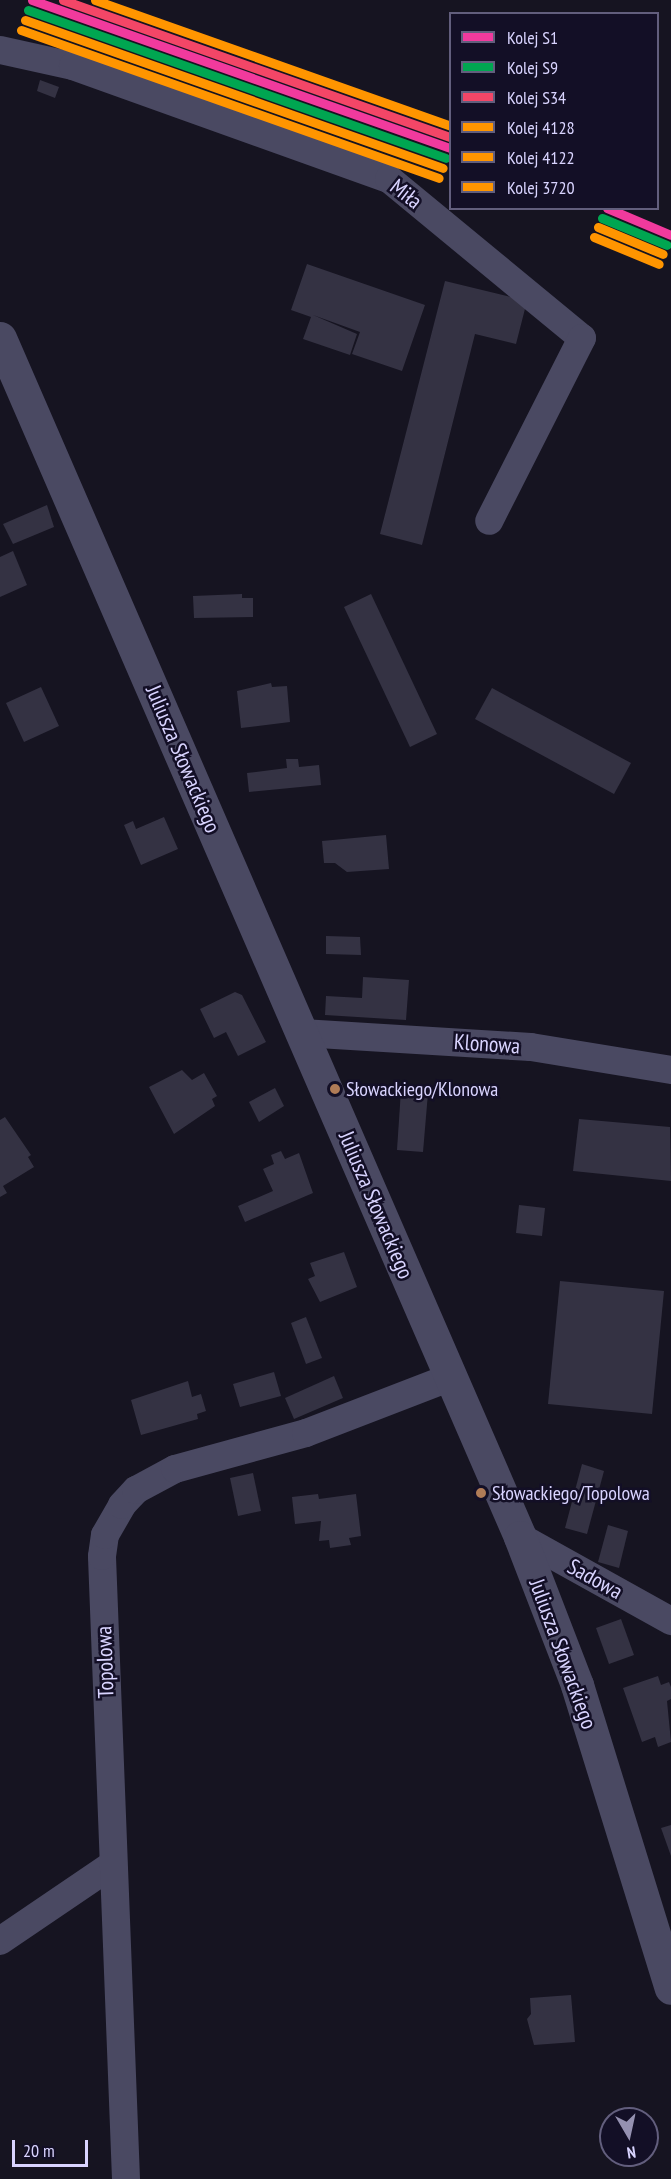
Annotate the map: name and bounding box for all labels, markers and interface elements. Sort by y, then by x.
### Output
legend [449,12,659,210]
text: Kolej S1 [507,26,558,49]
text: Kolej S9 [507,56,558,79]
text: Kolej S34 [507,86,566,109]
text: Kolej 4128 [507,116,575,139]
text: Kolej 4122 [507,146,575,169]
street label: Miła [385,174,427,214]
text: Kolej 3720 [507,176,575,199]
street label: Juliusza Słowackiego [140,681,226,837]
street label: Klonowa [453,1029,521,1059]
place label: Słowackiego/Klonowa [346,1077,498,1101]
marker: Słowackiego/Klonowa [329,1083,341,1095]
street label: Juliusza Słowackiego [333,1127,419,1283]
place label: Słowackiego/Topolowa [492,1481,650,1505]
marker: Słowackiego/Topolowa [475,1487,487,1499]
street label: Sadowa [563,1553,627,1605]
street label: Juliusza Słowackiego [524,1575,602,1733]
street label: Topolowa [91,1625,119,1699]
north arrow [599,2107,659,2167]
scale bar [15,2128,92,2166]
text: 20 m [23,2139,55,2162]
text: N [626,2142,637,2163]

